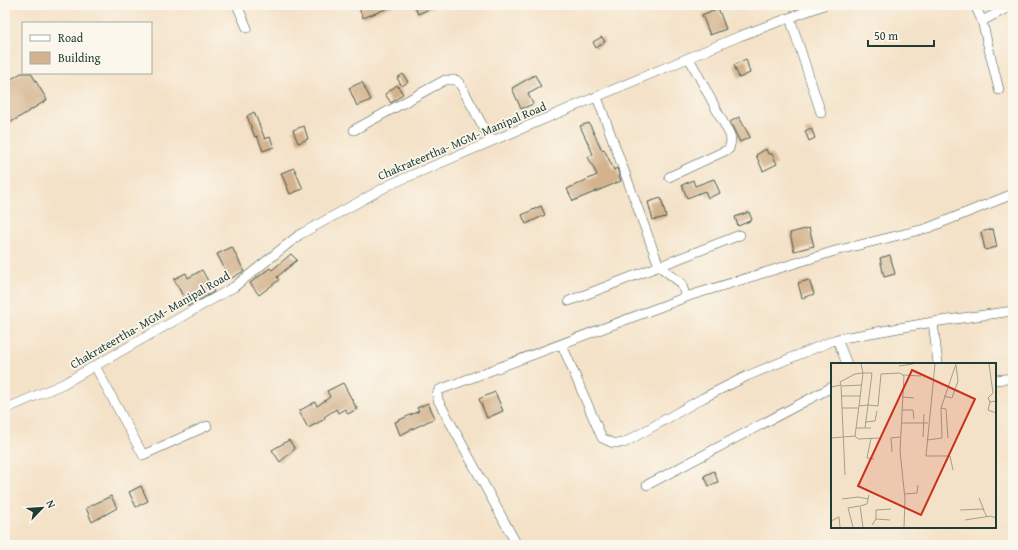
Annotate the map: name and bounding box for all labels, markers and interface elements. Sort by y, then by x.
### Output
legend [22,22,152,74]
scale bar [868,22,934,48]
text: 50 m [874,27,898,44]
text: Road [58,29,84,46]
text: Building [58,49,101,66]
street label: Chakrateertha- MGM- Manipal Road [375,97,549,184]
street label: Chakrateertha- MGM- Manipal Road [67,266,233,372]
inset map [831,363,996,528]
north arrow [22,488,62,528]
text: N [42,497,60,511]

